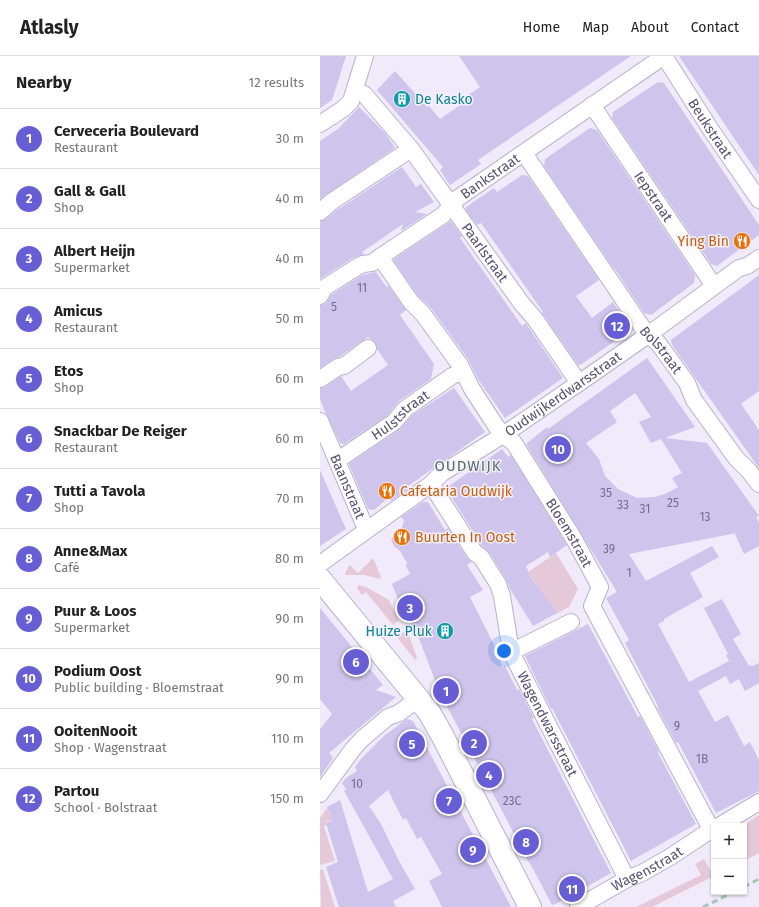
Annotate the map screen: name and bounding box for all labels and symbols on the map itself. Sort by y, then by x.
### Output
building icon: De Kasko [392,89,412,109]
place label: De Kasko [415,91,473,108]
street label: Beukstraat [684,96,736,163]
street label: Bankstraat [457,150,524,203]
street label: Iepstraat [630,168,677,226]
street label: Paarlstraat [458,220,512,286]
restaurant icon: Ying Bin [732,231,752,251]
place label: Ying Bin [677,233,729,250]
house number: 11 [357,281,367,295]
house number: 5 [331,300,337,314]
pin: 12 [604,311,630,341]
street label: Bolstraat [635,323,686,378]
street label: Oudwijkerdwarsstraat [502,348,626,440]
street label: Hulststraat [368,386,433,444]
pin: 10 [545,434,571,464]
street label: Baanstraat [326,452,369,522]
district label: OUDWIJK [434,457,502,475]
restaurant icon: Cafetaria Oudwijk [377,481,397,501]
place label: Cafetaria Oudwijk [400,483,513,500]
house number: 35 [600,486,612,500]
street label: Bloemstraat [542,495,596,571]
house number: 25 [667,496,679,510]
house number: 33 [617,498,629,512]
house number: 31 [640,502,650,516]
house number: 13 [699,510,711,524]
restaurant icon: Buurten In Oost [392,527,412,547]
place label: Buurten In Oost [415,529,516,546]
house number: 39 [603,542,615,556]
house number: 1 [626,566,632,580]
pin: 3 [397,593,423,623]
building icon: Huize Pluk [435,621,455,641]
place label: Huize Pluk [366,623,433,640]
your location [494,641,514,661]
pin: 6 [343,647,369,677]
street label: Wagendwarsstraat [513,669,582,780]
pin: 1 [433,676,459,706]
house number: 9 [674,719,680,733]
pin: 2 [461,728,487,758]
pin: 5 [399,729,425,759]
house number: 1B [696,752,708,766]
pin: 4 [476,760,502,790]
house number: 10 [351,777,363,791]
pin: 7 [436,786,462,816]
house number: 23C [503,794,522,808]
pin: 8 [513,827,539,857]
pin: 9 [460,835,486,865]
street label: Wagenstraat [609,842,687,895]
pin: 11 [559,874,585,904]

